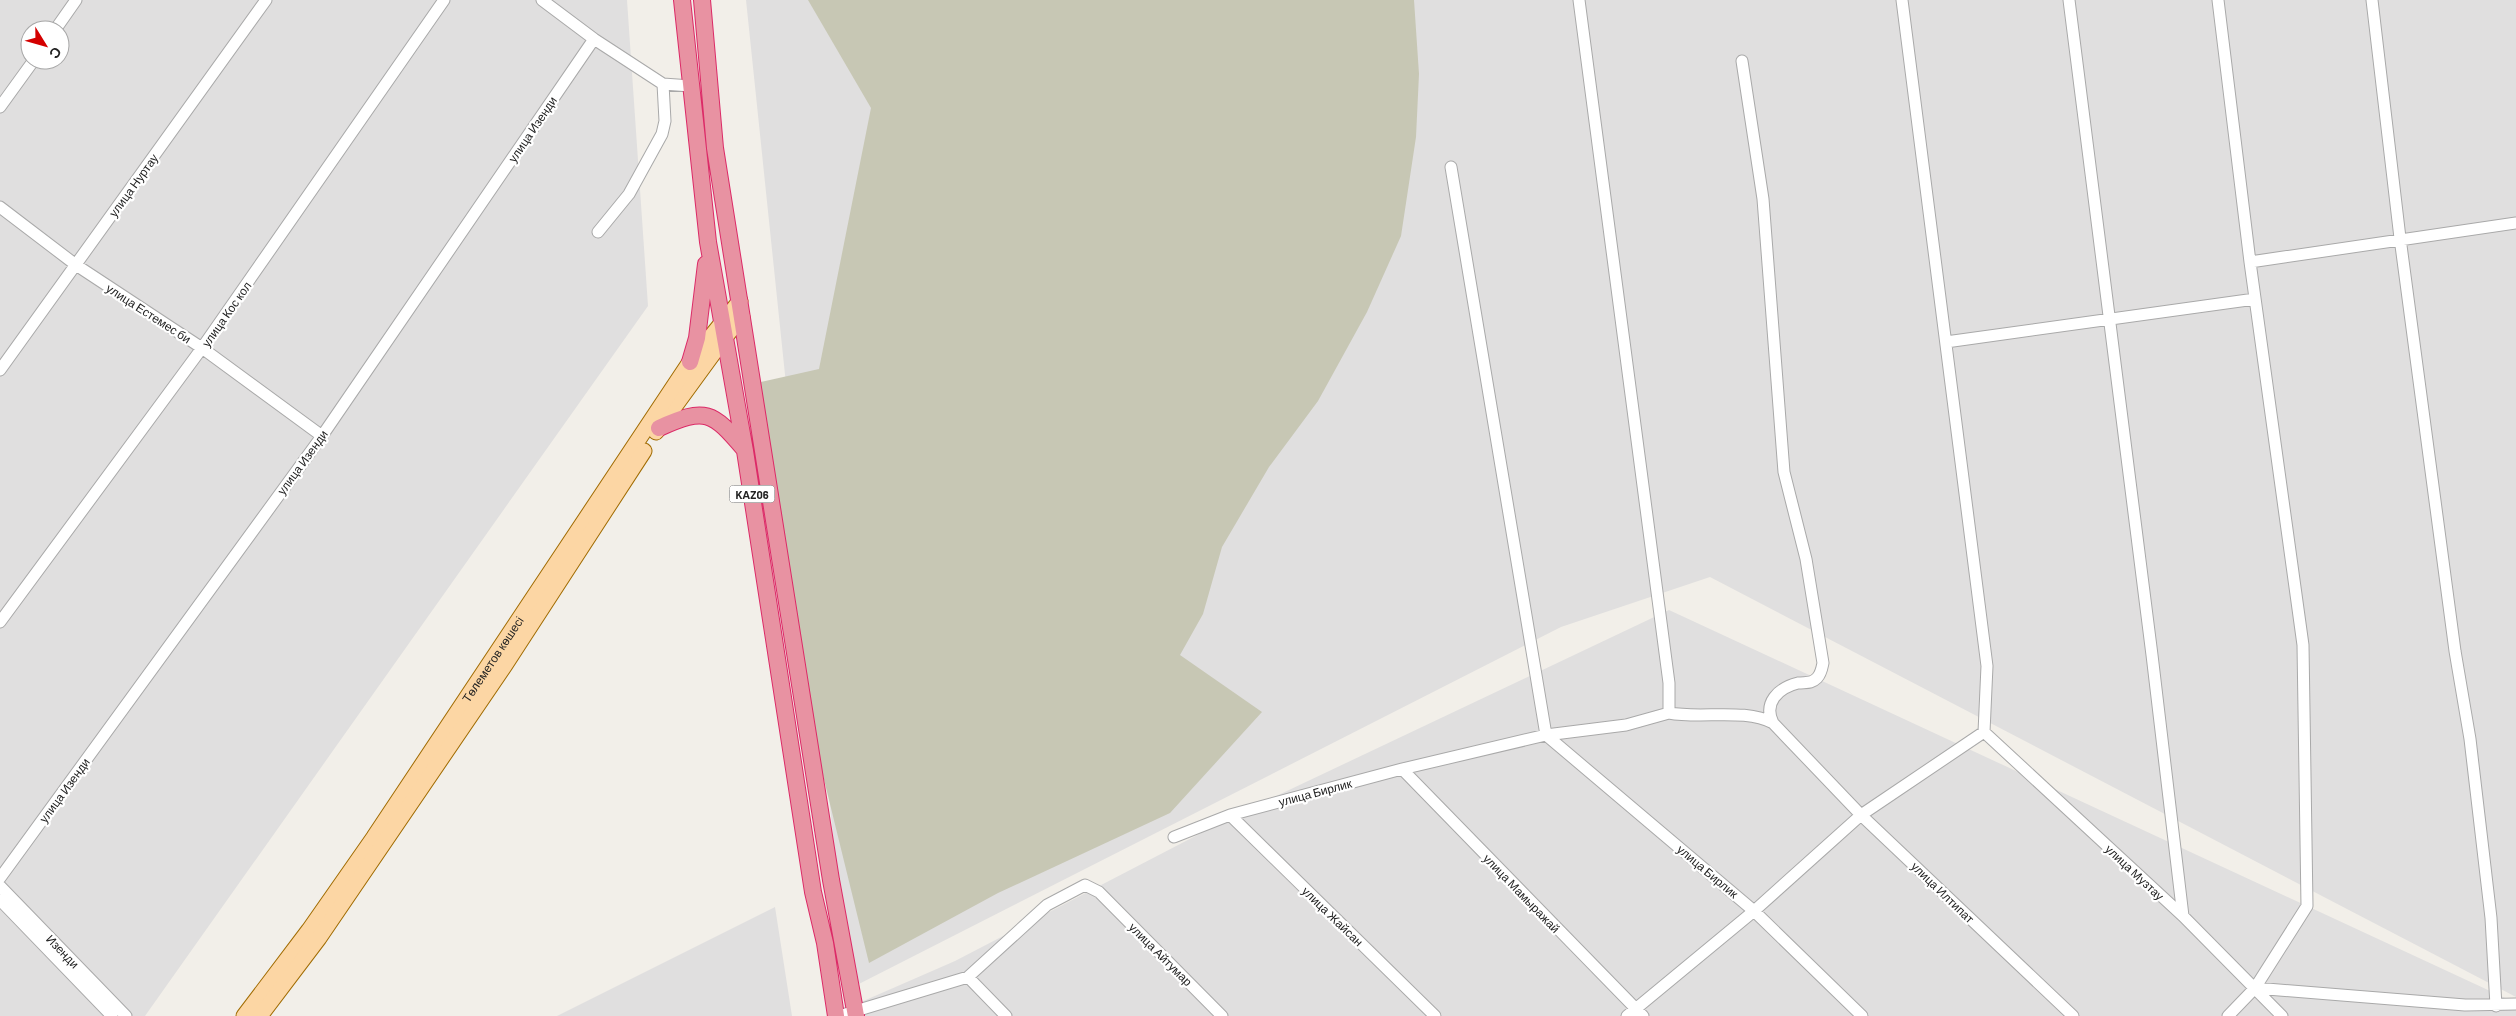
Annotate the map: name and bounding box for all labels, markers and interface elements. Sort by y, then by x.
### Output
north arrow [20,20,70,70]
text: С [46,44,66,62]
street label: улица Изенди [505,93,560,165]
street label: улица Нуртау [106,151,161,220]
street label: улица Кос кол [198,279,254,350]
street label: улица Естемес би [103,280,194,346]
street label: улица Изенди [274,427,331,498]
road number: KАZ06 [730,486,774,502]
street label: Төлеметов көшесі [459,614,526,705]
street label: улица Изенди [36,755,93,826]
street label: улица Бирлик [1277,775,1354,809]
street label: улица Бирлик [1674,841,1742,902]
street label: улица Музтау [2102,841,2167,903]
street label: улица Мамыражай [1480,851,1563,936]
street label: улица Илтипат [1908,859,1978,926]
street label: улица Жайсан [1299,883,1366,949]
street label: улица Айтумар [1126,920,1196,989]
street label: Изенди [43,931,82,971]

